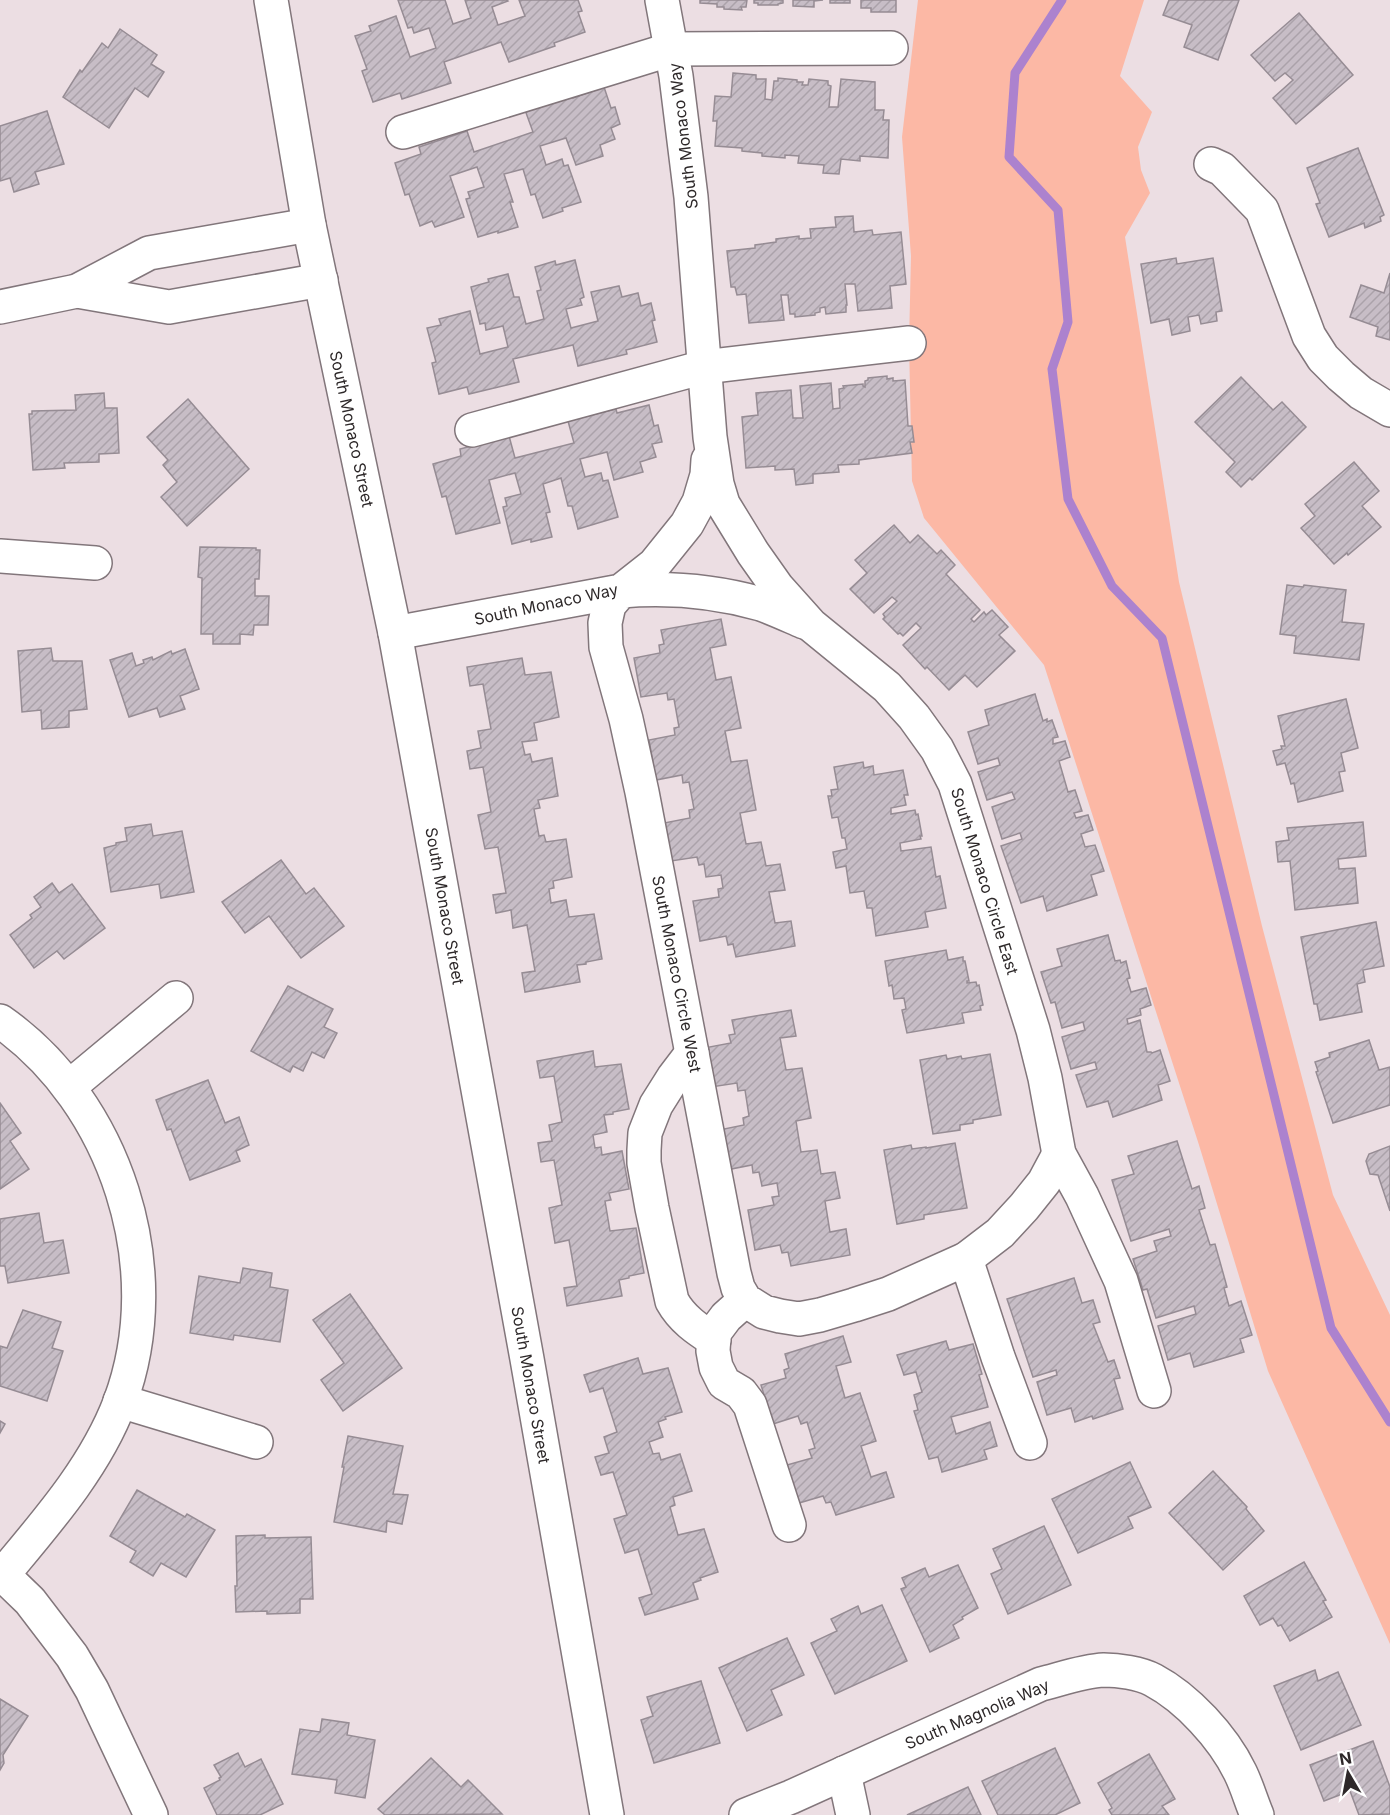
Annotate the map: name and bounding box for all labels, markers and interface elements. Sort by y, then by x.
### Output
street label: South Monaco Way [664,62,702,210]
street label: South Monaco Street [326,349,378,509]
street label: South Monaco Way [472,579,620,629]
street label: South Monaco Circle East [947,785,1023,977]
street label: South Monaco Street [421,826,469,986]
street label: South Monaco Circle West [648,874,706,1074]
street label: South Monaco Street [507,1305,555,1465]
street label: South Magnolia Way [902,1675,1052,1753]
north arrow [1318,1743,1378,1803]
text: N [1338,1747,1353,1769]

